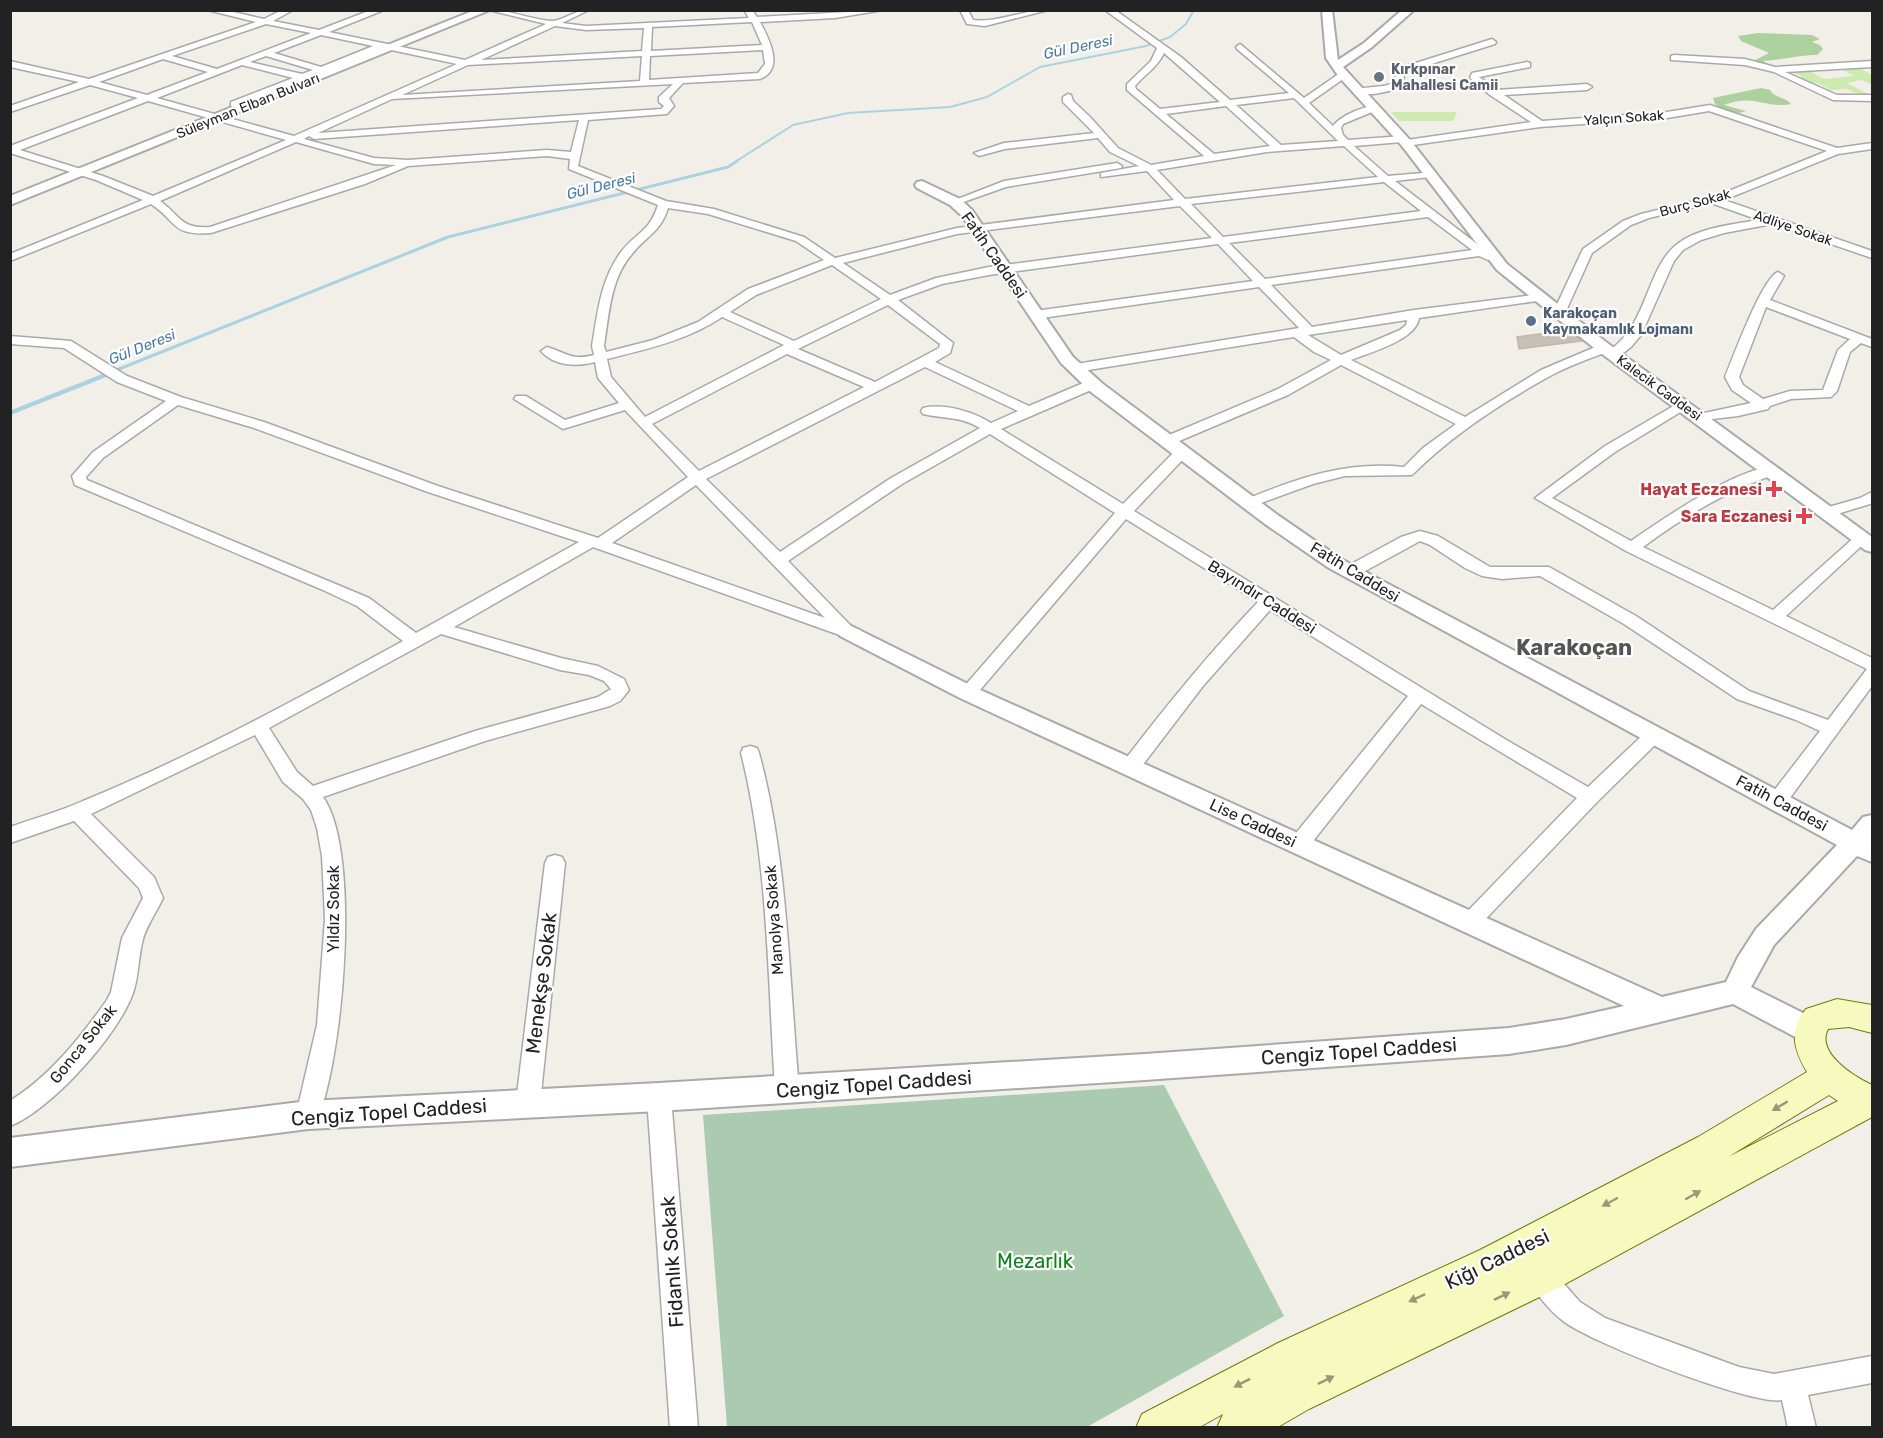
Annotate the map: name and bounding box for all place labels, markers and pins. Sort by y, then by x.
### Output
place label: Kırkpınar Mahallesi Camii [1391,61,1498,94]
marker: Kırkpınar Mahallesi Camii [1372,70,1386,84]
place label: Karakoçan Kaymakamlık Lojmanı [1543,305,1693,338]
marker: Karakoçan Kaymakamlık Lojmanı [1524,314,1538,328]
place label: Hayat Eczanesi [1640,480,1762,499]
marker: Hayat Eczanesi [1767,482,1781,496]
place label: Sara Eczanesi [1681,507,1792,526]
marker: Sara Eczanesi [1797,509,1811,523]

